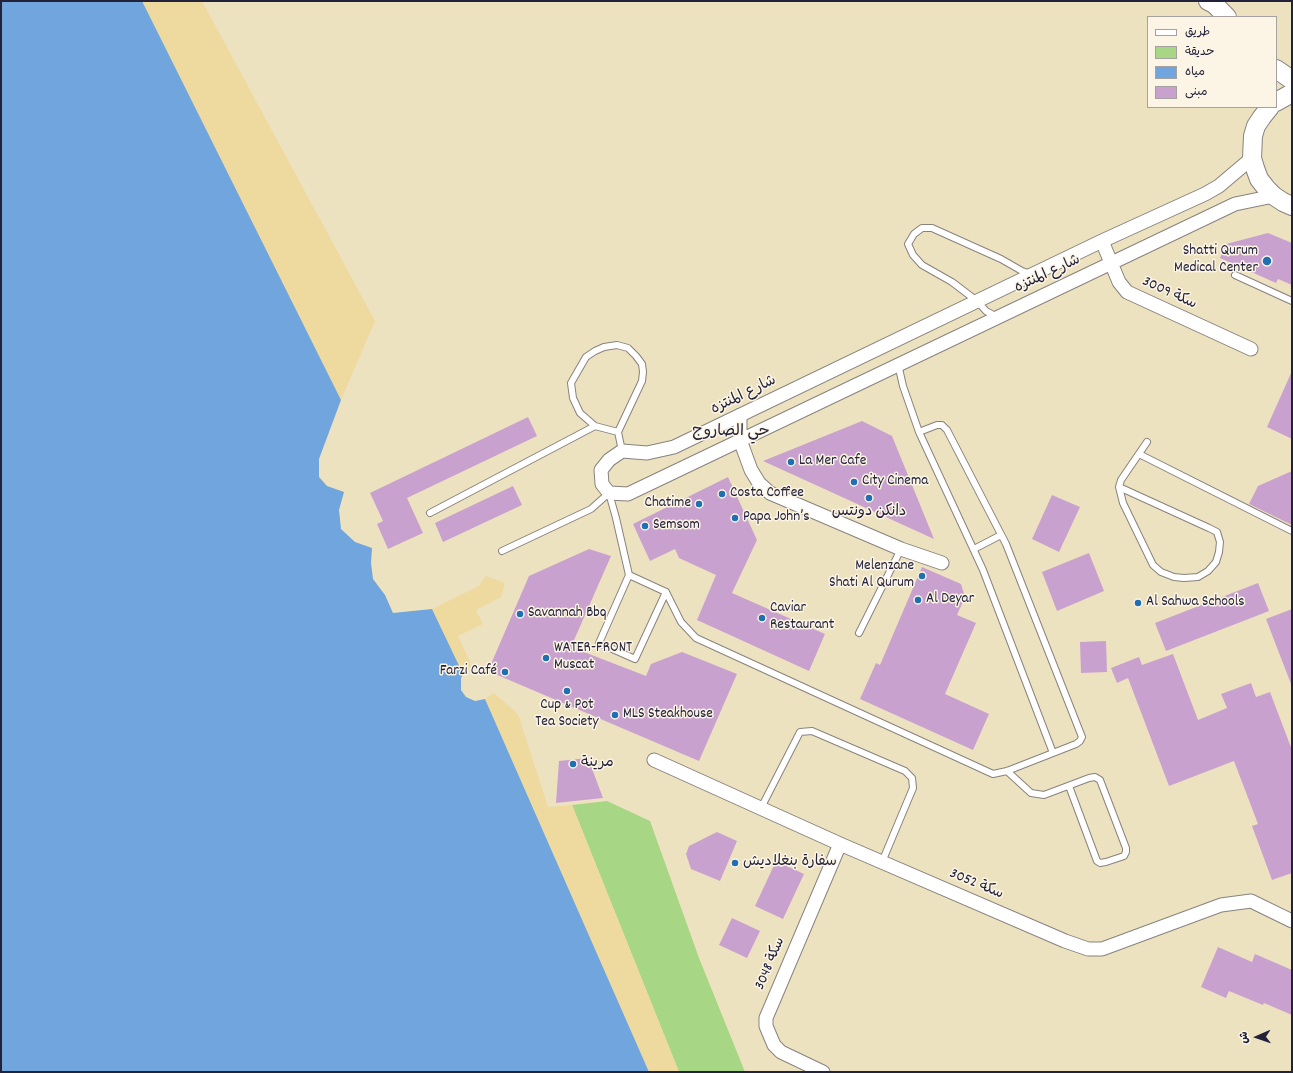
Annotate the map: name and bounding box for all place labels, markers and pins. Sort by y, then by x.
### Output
place label: Shatti Qurum Medical Center [1174,243,1258,278]
marker: Shatti Qurum Medical Center [1261,255,1273,267]
place label: La Mer Cafe [799,453,866,471]
marker: La Mer Cafe [786,457,796,467]
place label: City Cinema [862,473,928,491]
marker: City Cinema [849,477,859,487]
place label: Costa Coffee [730,485,804,503]
marker: Costa Coffee [717,489,727,499]
marker: دانكن دونتس [864,493,874,503]
place label: Chatime [645,495,691,513]
marker: Chatime [694,499,704,509]
place label: دانكن دونتس [832,504,906,522]
place label: Papa John’s [743,509,809,527]
marker: Papa John’s [730,513,740,523]
place label: Semsom [653,517,700,535]
marker: Semsom [640,521,650,531]
place label: Melenzane Shati Al Qurum [829,558,914,593]
marker: Melenzane Shati Al Qurum [917,571,927,581]
place label: Al Deyar [926,591,974,609]
place label: Al Sahwa Schools [1146,594,1245,612]
marker: Al Deyar [913,595,923,605]
marker: Al Sahwa Schools [1133,598,1143,608]
place label: Caviar Restaurant [770,600,834,635]
place label: Savannah Bbq [528,605,606,623]
marker: Savannah Bbq [515,609,525,619]
marker: Caviar Restaurant [757,613,767,623]
place label: WATER-FRONT Muscat [554,640,632,675]
marker: WATER-FRONT Muscat [541,653,551,663]
place label: Farzi Café [440,663,497,681]
marker: Farzi Café [500,667,510,677]
marker: Cup & Pot Tea Society [562,686,572,696]
place label: Cup & Pot Tea Society [535,697,599,732]
place label: MLS Steakhouse [623,706,713,724]
marker: MLS Steakhouse [610,710,620,720]
place label: مرينة [581,755,614,773]
marker: مرينة [568,759,578,769]
place label: سفارة بنغلاديش [743,854,837,872]
marker: سفارة بنغلاديش [730,858,740,868]

